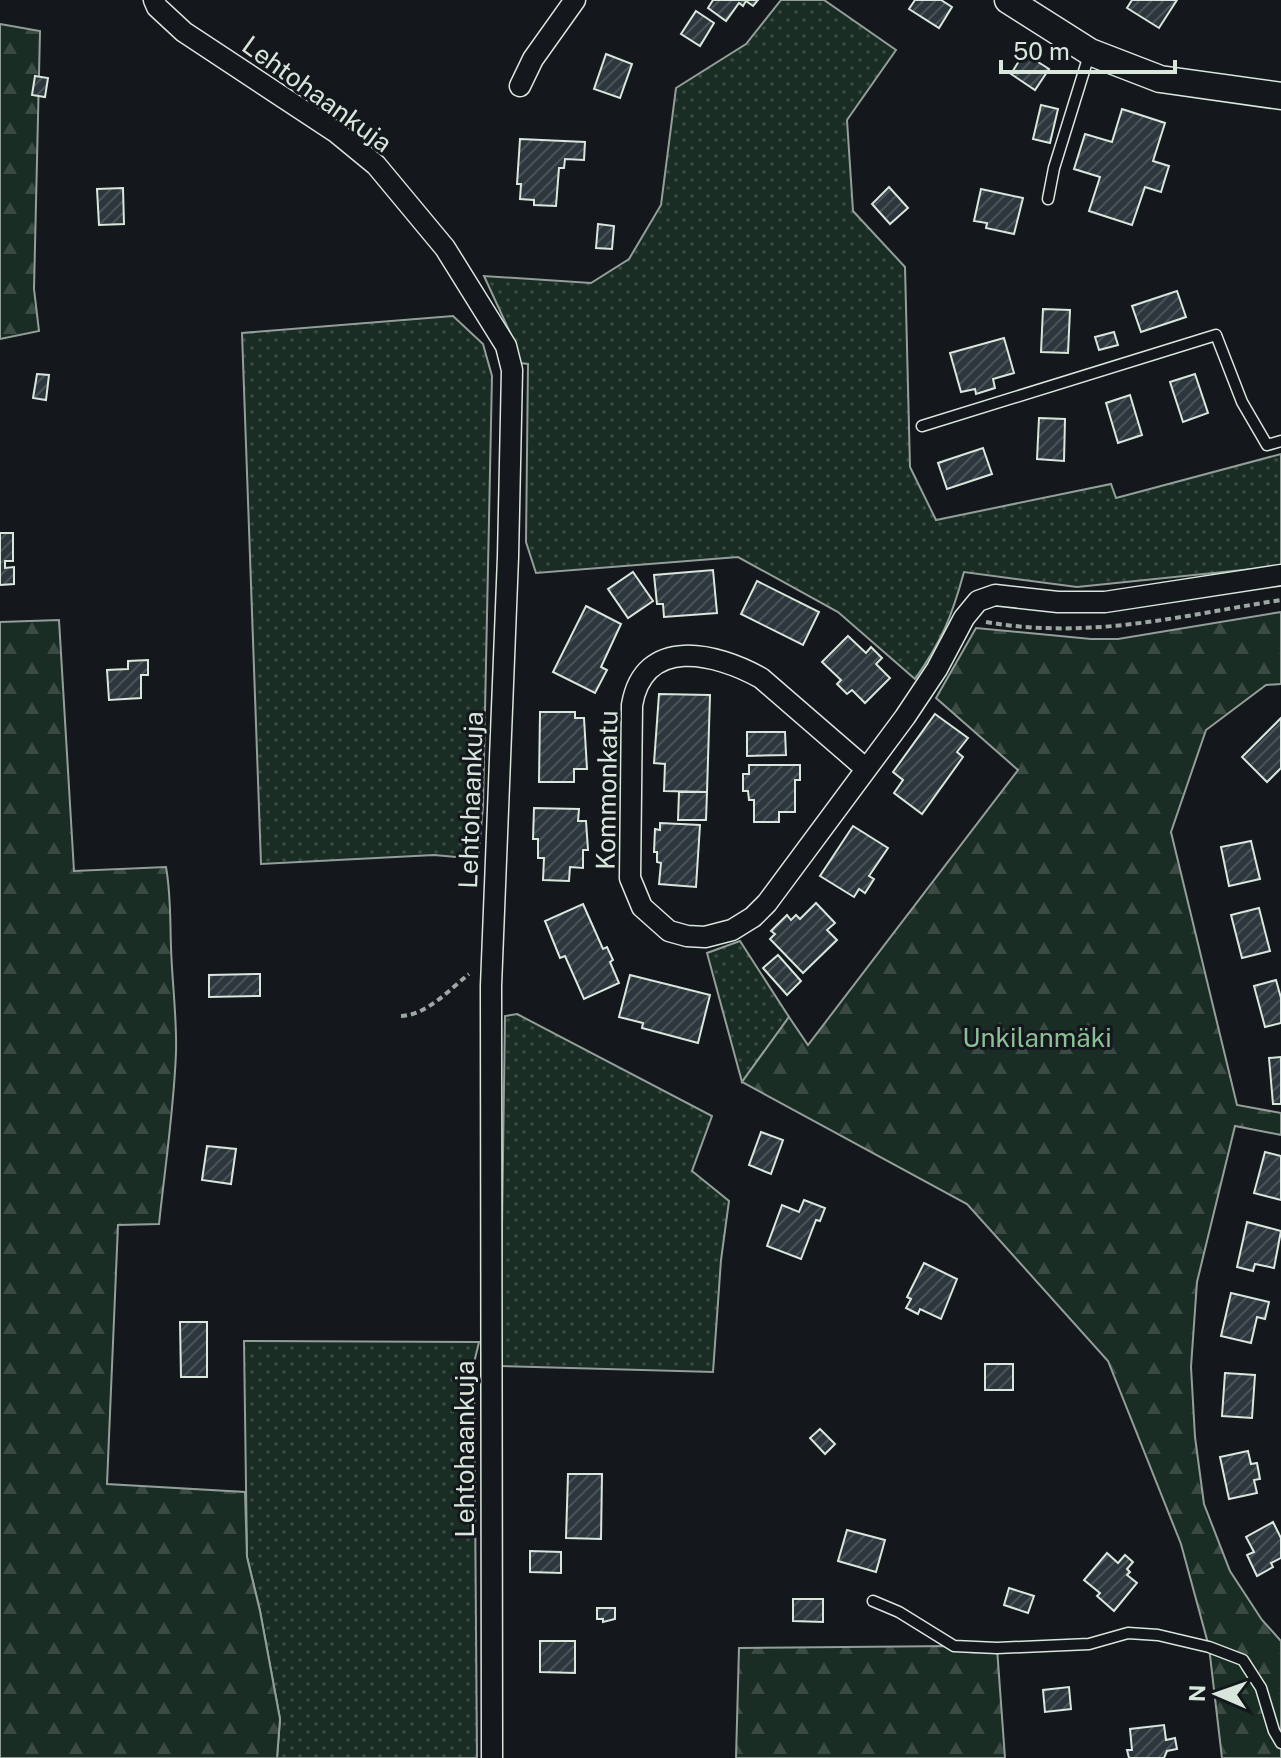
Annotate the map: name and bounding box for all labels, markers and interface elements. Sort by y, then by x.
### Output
scale bar [1001,24,1175,74]
street label: Lehtohaankuja [236,29,398,158]
text: 50 m [1013,37,1070,65]
street label: Kommonkatu [590,710,623,870]
street label: Lehtohaankuja [452,711,489,889]
park label: Unkilanmäki [962,1022,1112,1053]
street label: Lehtohaankuja [449,1360,480,1538]
north arrow [1177,1654,1257,1734]
text: N [1184,1684,1210,1702]

